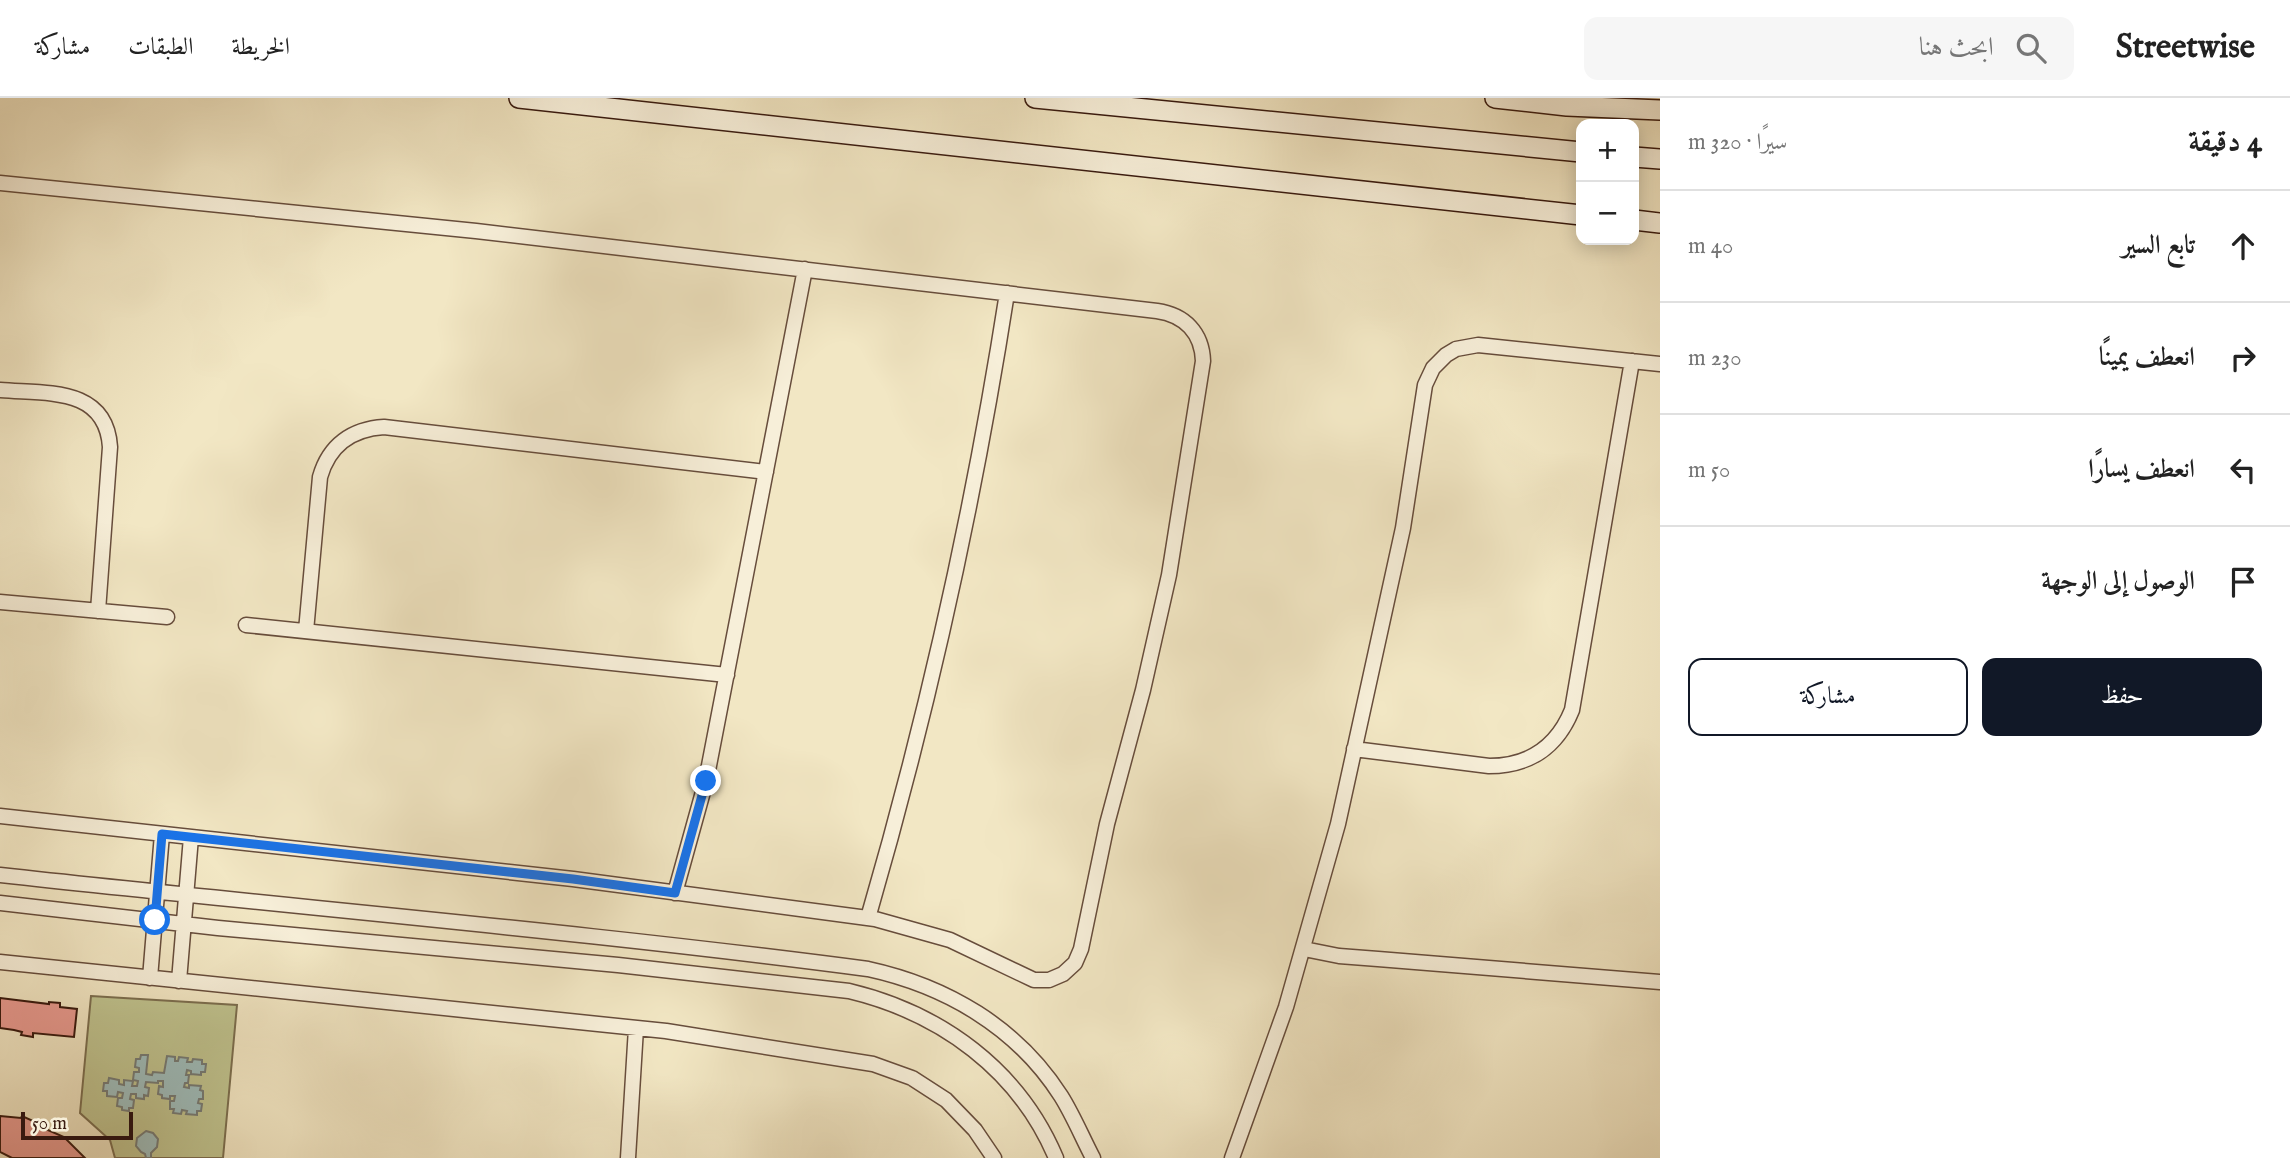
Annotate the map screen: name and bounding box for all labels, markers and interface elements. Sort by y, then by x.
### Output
search box [1584,17,2074,80]
text: Streetwise [2116,27,2255,69]
icon: search [2012,29,2050,67]
text: ابحث هنا [1919,31,1994,64]
text: مشاركة [35,32,90,63]
text: الطبقات [128,32,194,63]
text: الخريطة [232,32,290,63]
map controls [1576,119,1639,245]
button: + [1576,119,1639,182]
text: 4 دقيقة [2188,124,2262,162]
text: سيرًا · 320 m [1688,128,1787,157]
button: − [1576,182,1639,245]
icon: ahead [2224,227,2262,265]
text: تابع السير [2121,229,2195,262]
text: 40 m [1688,232,1733,261]
icon: right [2224,339,2262,377]
text: انعطف يمينًا [2099,341,2195,374]
text: 230 m [1688,344,1742,373]
icon: left [2224,451,2262,489]
text: انعطف يسارًا [2088,453,2195,486]
text: 50 m [1688,456,1730,485]
icon: arrive [2224,563,2262,601]
text: الوصول إلى الوجهة [2041,565,2195,598]
button: مشاركة [1688,658,1968,736]
button: حفظ [1982,658,2262,736]
route end [690,765,721,796]
route start [139,904,170,935]
scale bar [21,1109,133,1141]
text: 50 m [32,1112,67,1136]

